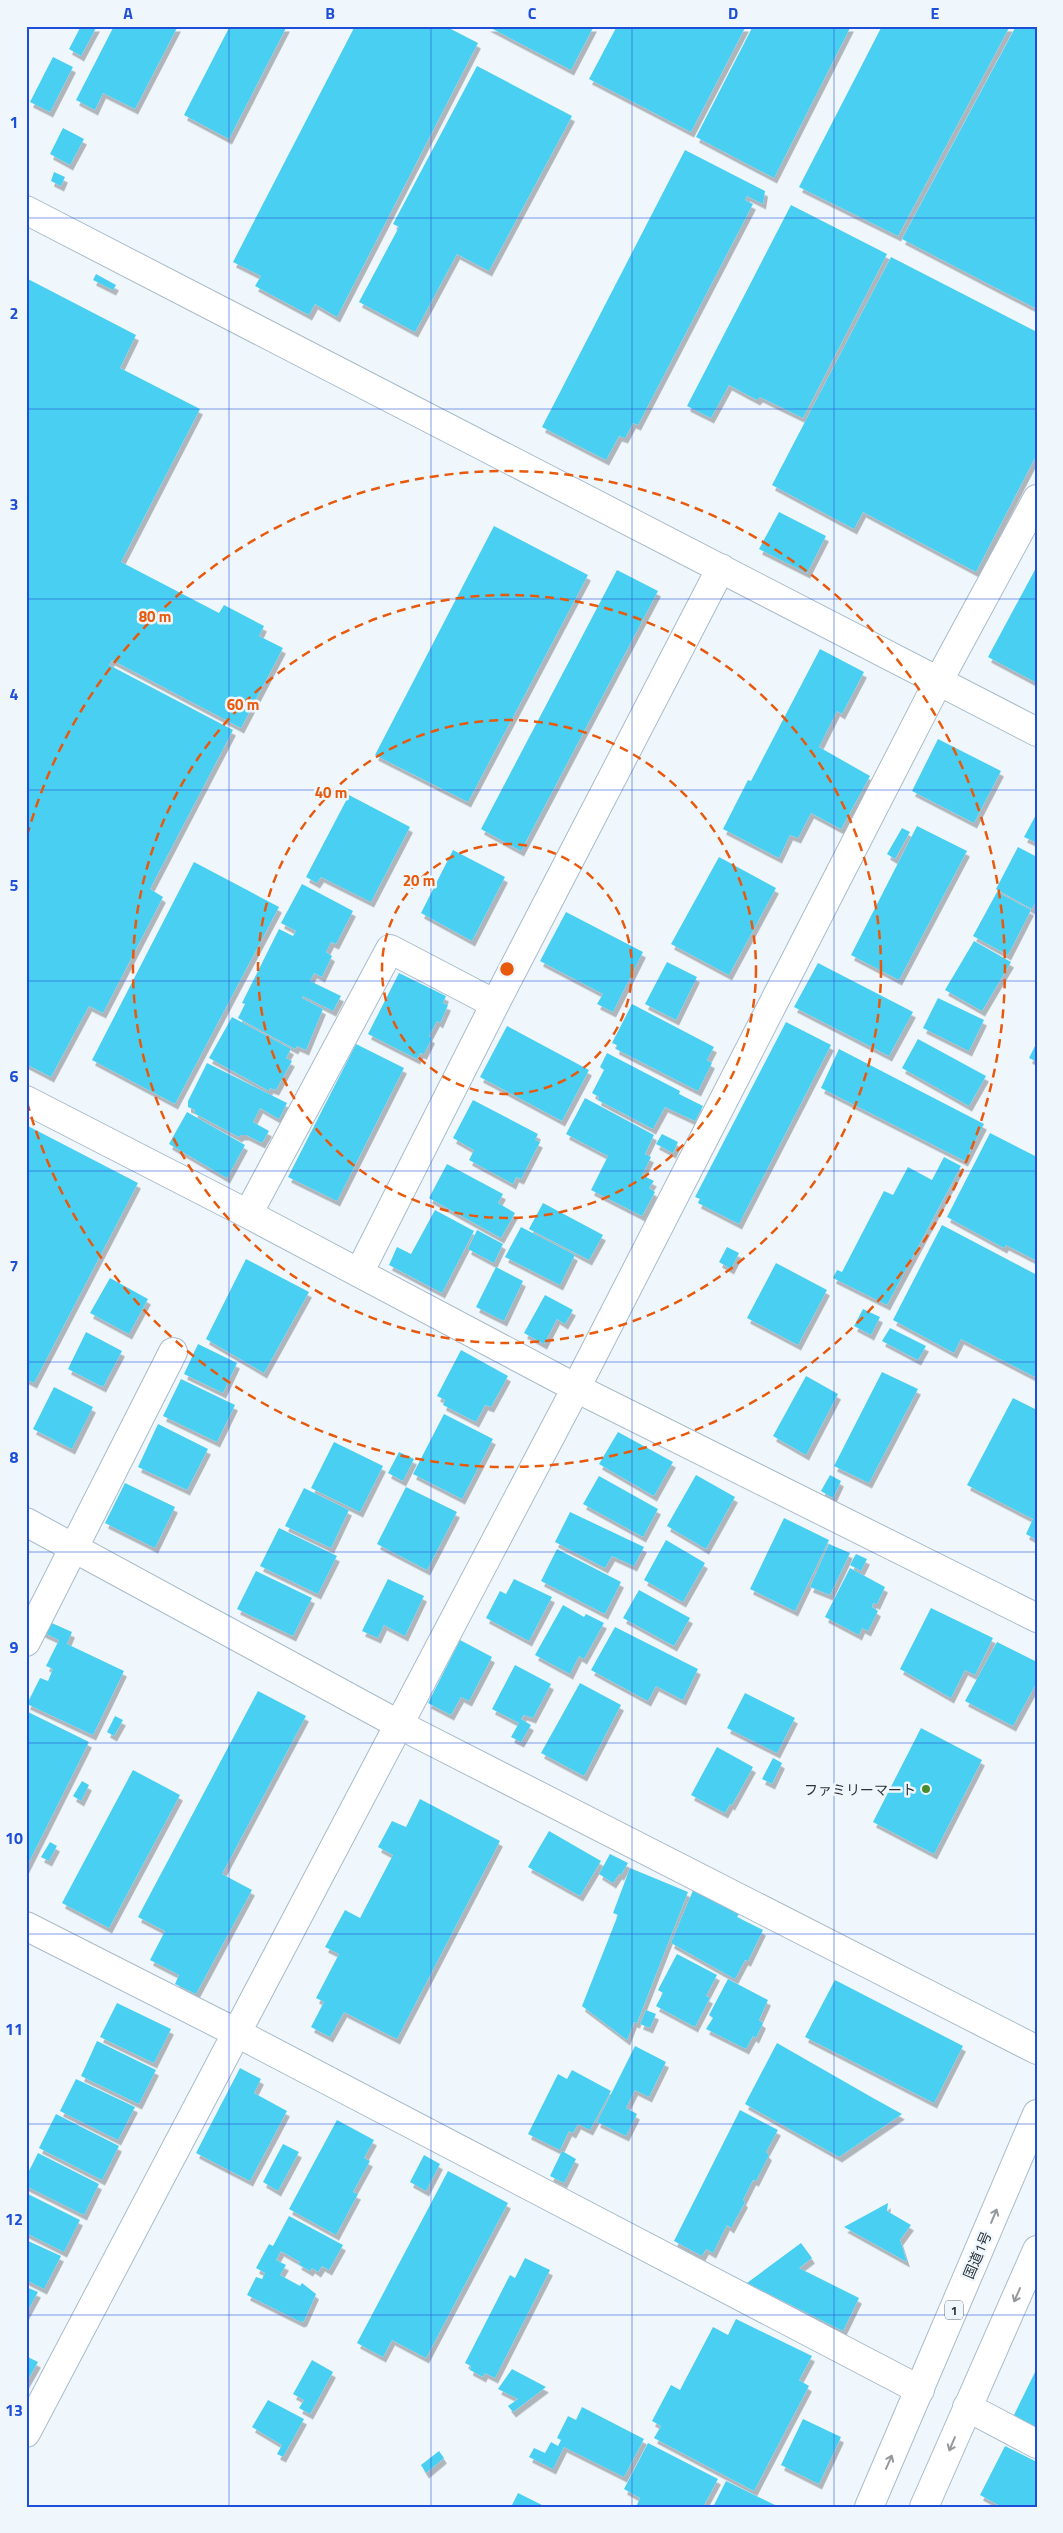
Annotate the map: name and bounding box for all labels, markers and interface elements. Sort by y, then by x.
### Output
text: A [123,1,133,25]
text: B [325,1,335,25]
text: C [528,1,537,25]
text: D [728,1,738,25]
text: E [931,1,940,25]
text: 1 [10,110,18,134]
text: 2 [10,301,18,325]
text: 3 [10,492,18,516]
text: 80 m [139,605,171,628]
text: 4 [10,682,19,706]
text: 60 m [227,693,259,716]
text: 40 m [315,781,347,804]
text: 20 m [403,869,435,892]
text: 5 [10,873,19,897]
centre of rings [498,960,516,978]
text: 6 [10,1064,19,1088]
text: 7 [10,1254,18,1278]
text: 8 [10,1445,19,1469]
text: 9 [10,1635,19,1659]
place label: ファミリーマート [804,1779,916,1800]
marker: ファミリーマート [920,1783,932,1795]
text: 10 [5,1826,23,1850]
text: 11 [5,2017,23,2041]
text: 12 [5,2207,23,2231]
one-way arrow [989,2209,999,2224]
street label: 国道1号 [958,2228,996,2282]
one-way arrow [1012,2287,1021,2302]
road number: 1 [945,2300,963,2320]
text: 13 [5,2398,23,2422]
one-way arrow [946,2436,956,2451]
one-way arrow [884,2455,894,2470]

